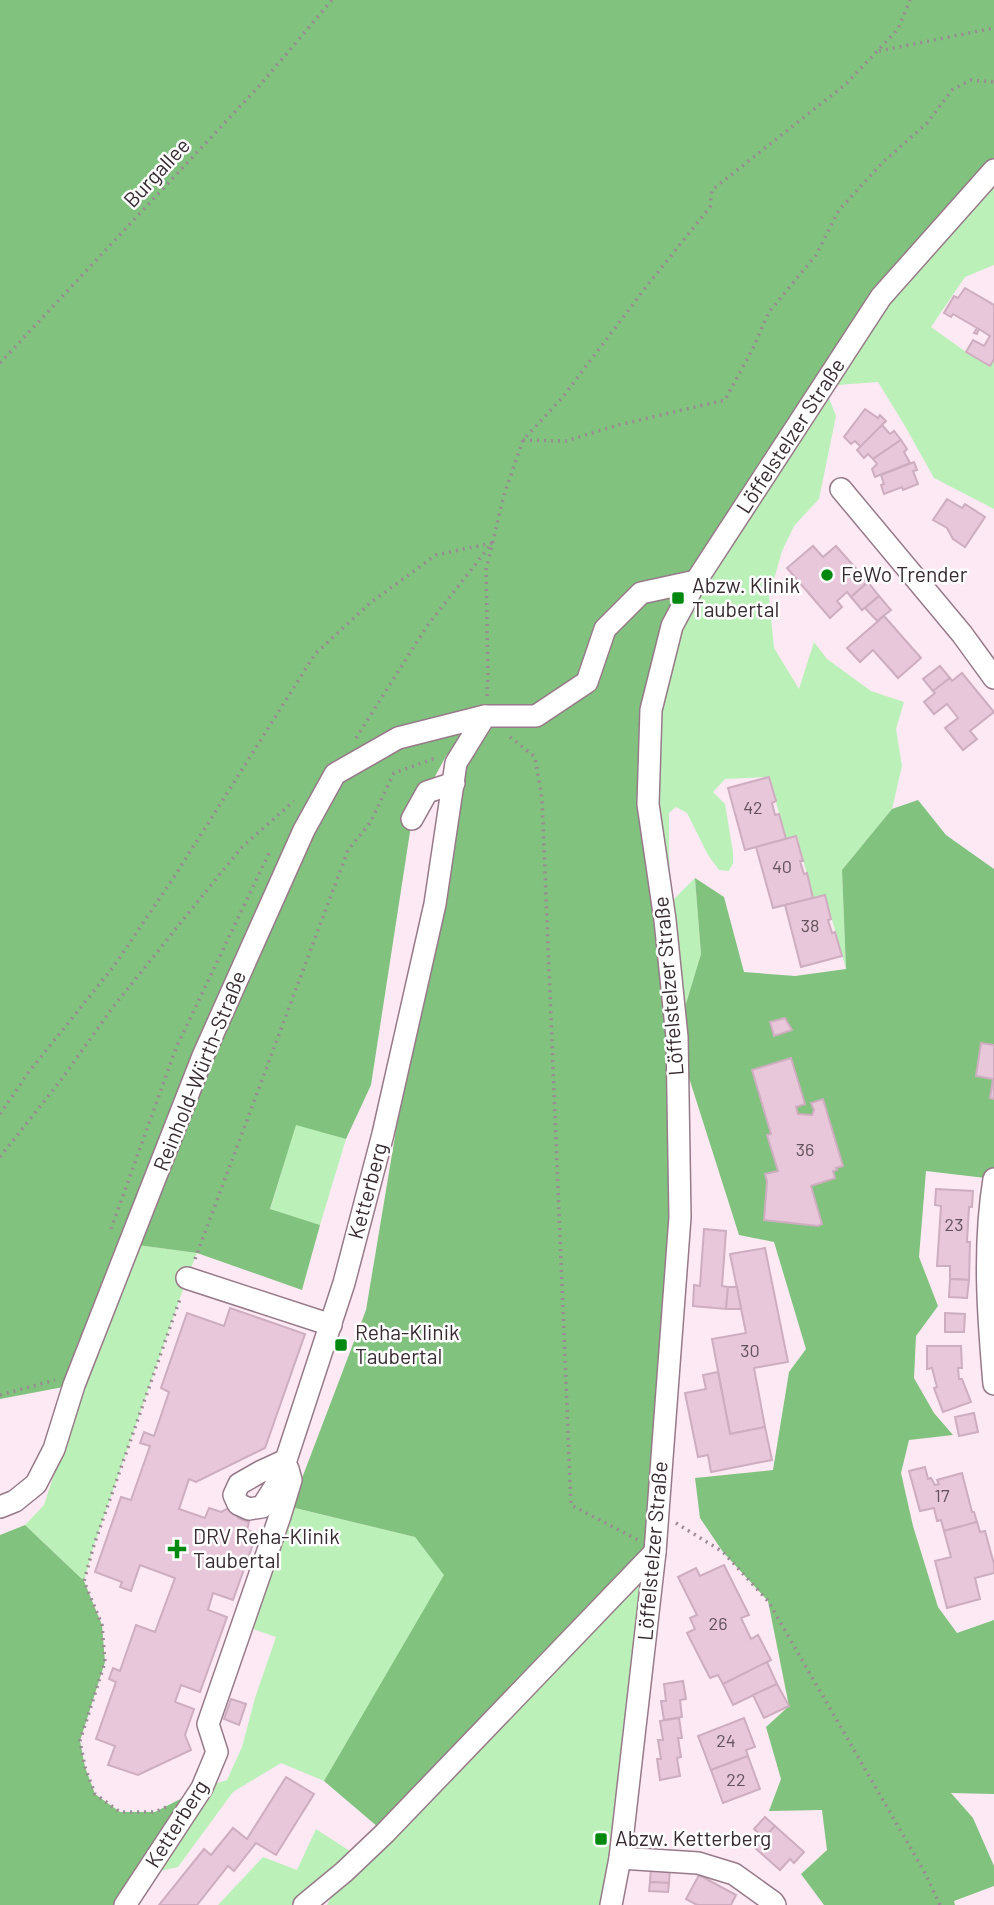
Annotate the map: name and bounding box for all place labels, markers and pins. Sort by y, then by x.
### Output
place label: FeWo Trender [841,561,968,586]
marker: FeWo Trender [819,567,835,583]
place label: Abzw. Klinik Taubertal [692,572,800,621]
marker: Abzw. Klinik Taubertal [670,590,686,606]
place label: Reha-Klinik Taubertal [355,1319,460,1368]
marker: Reha-Klinik Taubertal [333,1337,349,1353]
place label: DRV Reha-Klinik Taubertal [193,1523,340,1572]
marker: DRV Reha-Klinik Taubertal [167,1539,187,1559]
place label: Abzw. Ketterberg [615,1825,771,1850]
marker: Abzw. Ketterberg [593,1831,609,1847]

